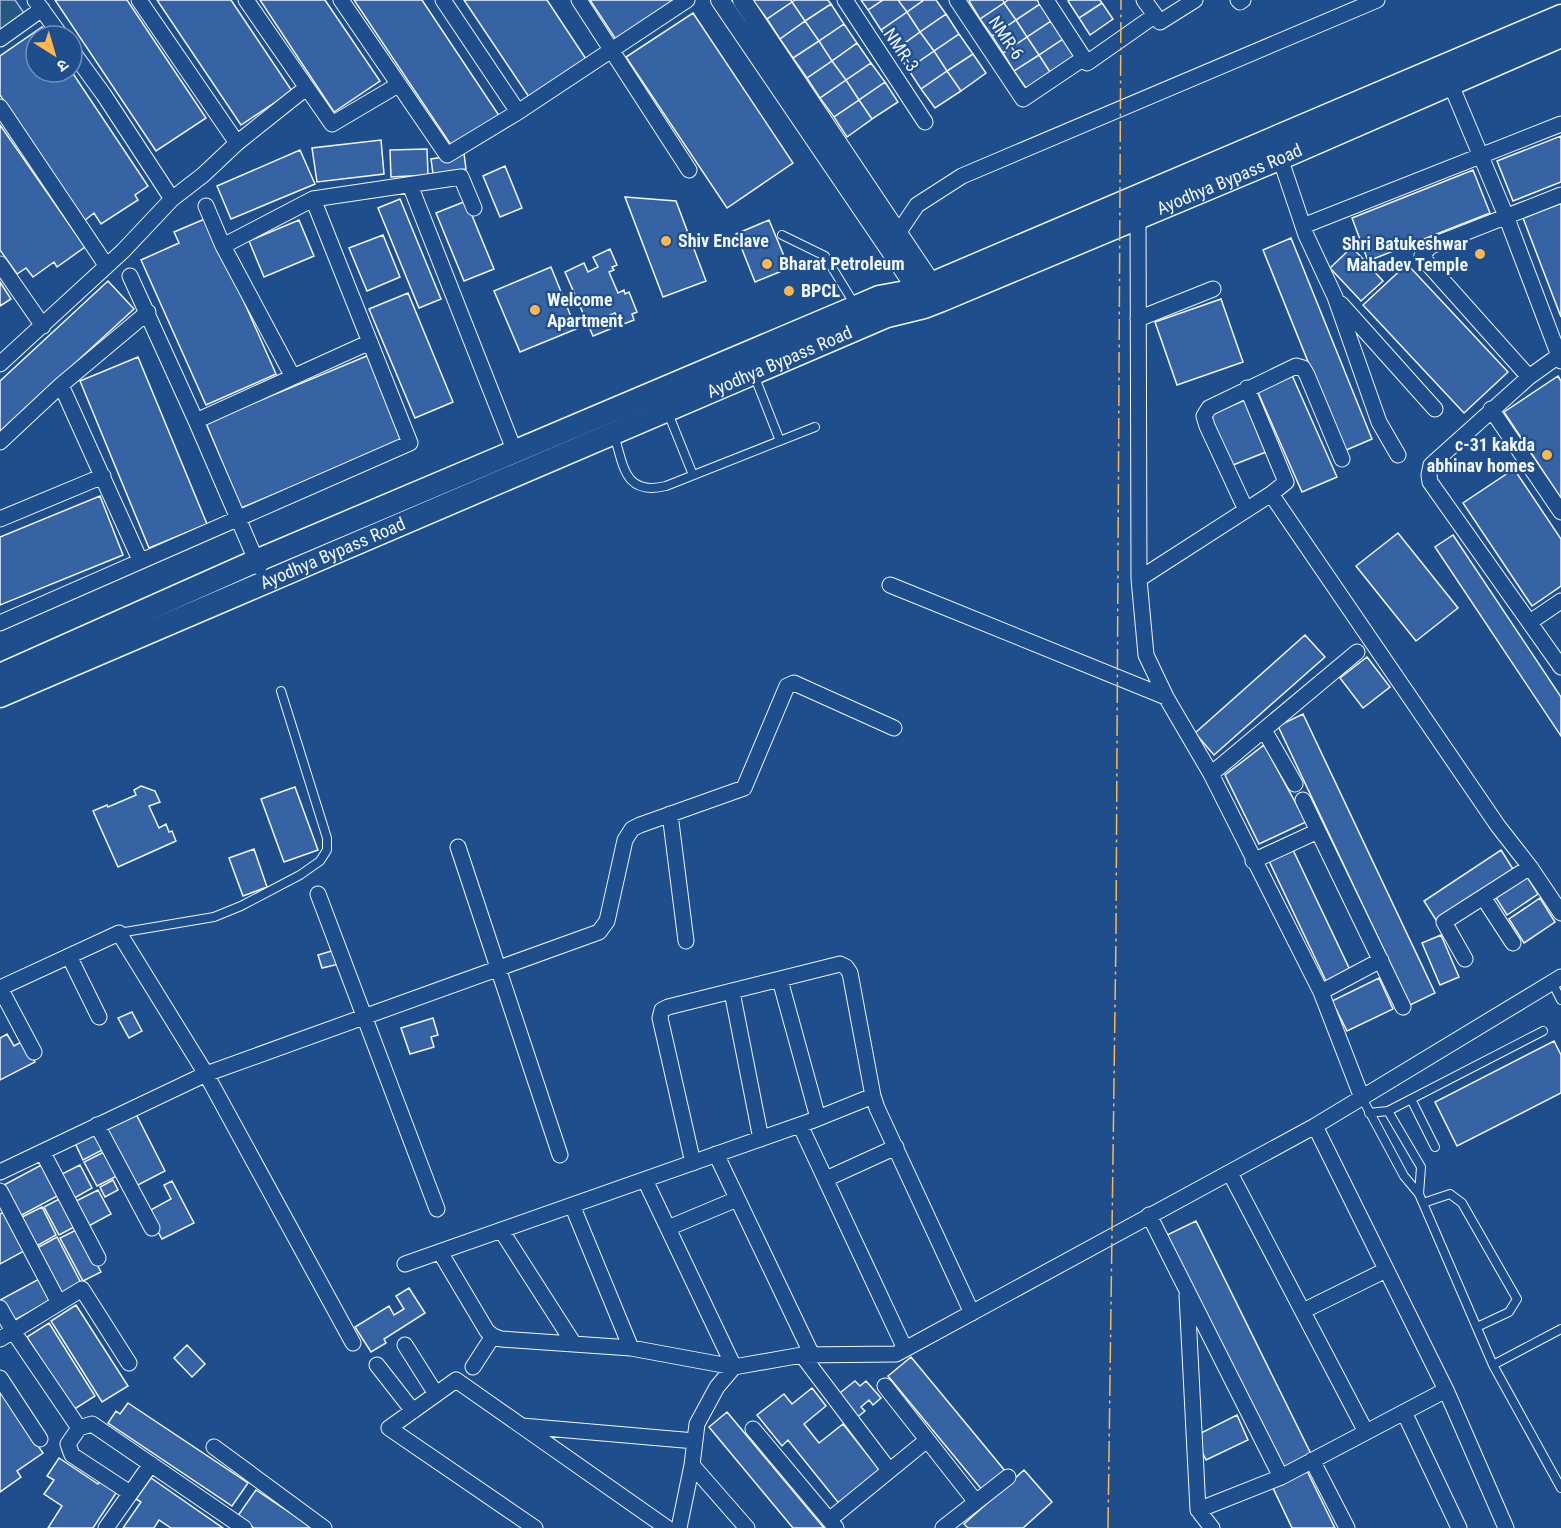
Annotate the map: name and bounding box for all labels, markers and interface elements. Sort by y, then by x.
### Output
street label: NMR-6 [984,12,1028,63]
north arrow [24,24,84,84]
street label: NMR-3 [879,24,923,75]
text: उ [53,55,72,76]
street label: Ayodhya Bypass Road [1153,139,1305,219]
place label: Shiv Enclave [678,230,769,251]
place label: Shri Batukeshwar Mahadev Temple [1342,233,1468,275]
marker: Shiv Enclave [659,234,673,248]
marker: Shri Batukeshwar Mahadev Temple [1473,247,1487,261]
place label: Bharat Petroleum [779,253,904,274]
marker: Bharat Petroleum [760,257,774,271]
place label: BPCL [801,280,841,301]
marker: BPCL [782,284,796,298]
place label: Welcome Apartment [547,289,623,331]
marker: Welcome Apartment [528,303,542,317]
street label: Ayodhya Bypass Road [704,321,855,402]
place label: c-31 kakda abhinav homes [1427,434,1535,476]
marker: c-31 kakda abhinav homes [1540,448,1554,462]
street label: Ayodhya Bypass Road [257,513,408,593]

